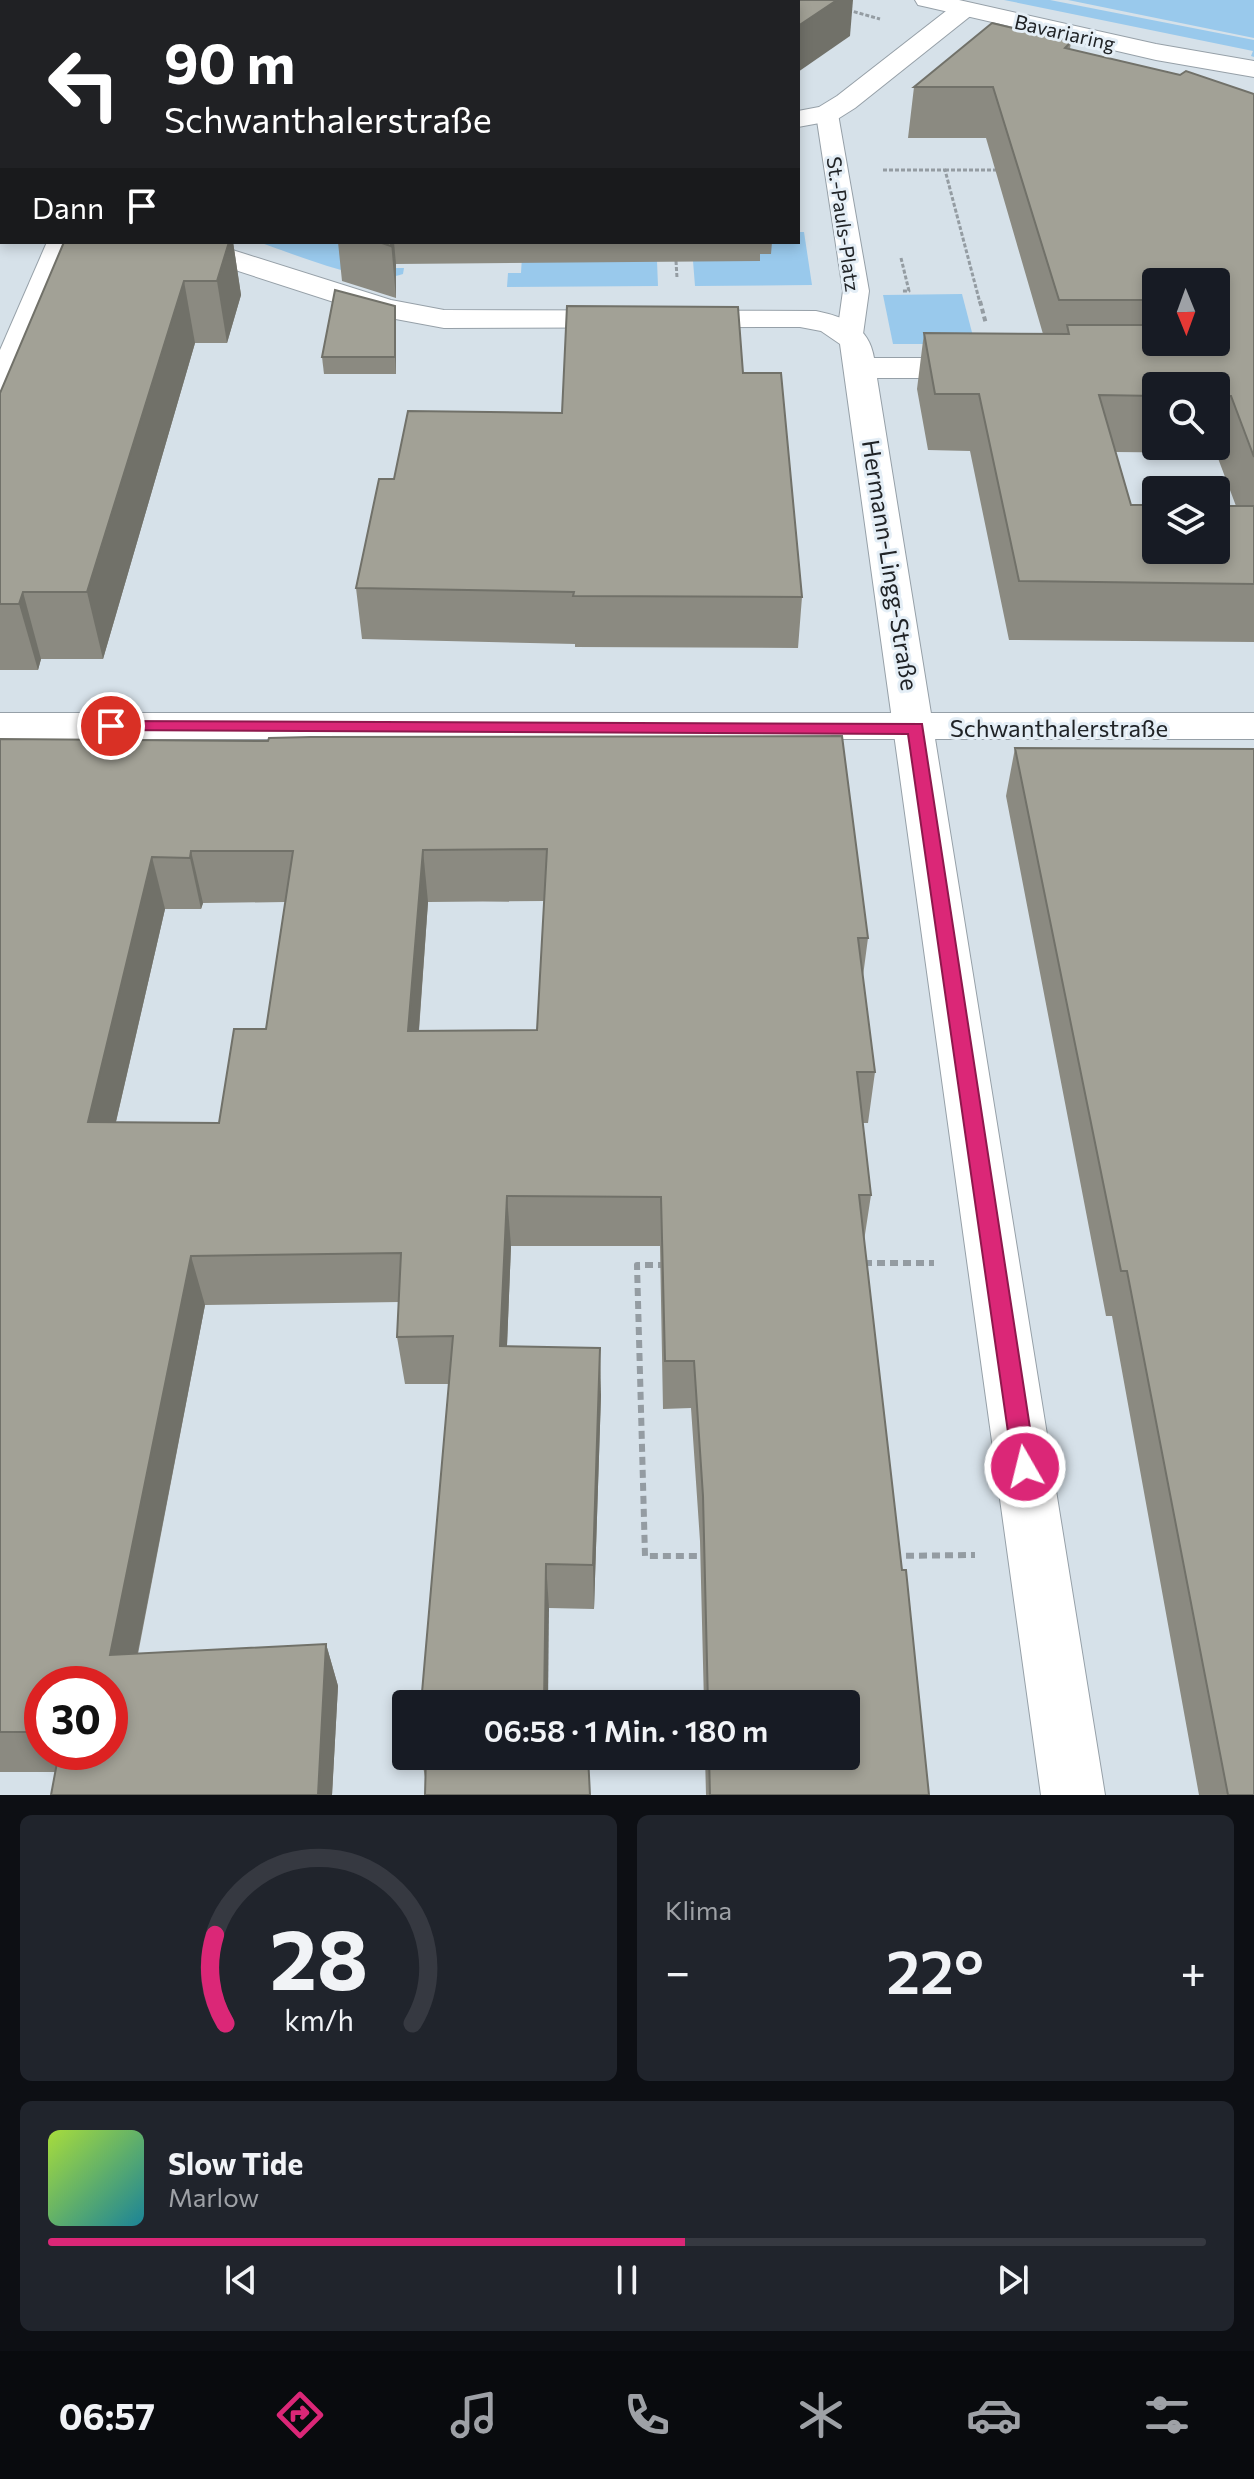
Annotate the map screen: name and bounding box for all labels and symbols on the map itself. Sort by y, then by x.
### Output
street label: Bavariaring [1012,9,1118,55]
street label: St.-Pauls-Platz [823,155,865,293]
north arrow [1142,268,1230,356]
street label: Hermann-Lingg-Straße [857,438,925,692]
pin [77,692,145,760]
street label: Schwanthalerstraße [950,713,1168,742]
position arrow [983,1425,1067,1509]
speed limit sign: 30 [24,1666,128,1770]

